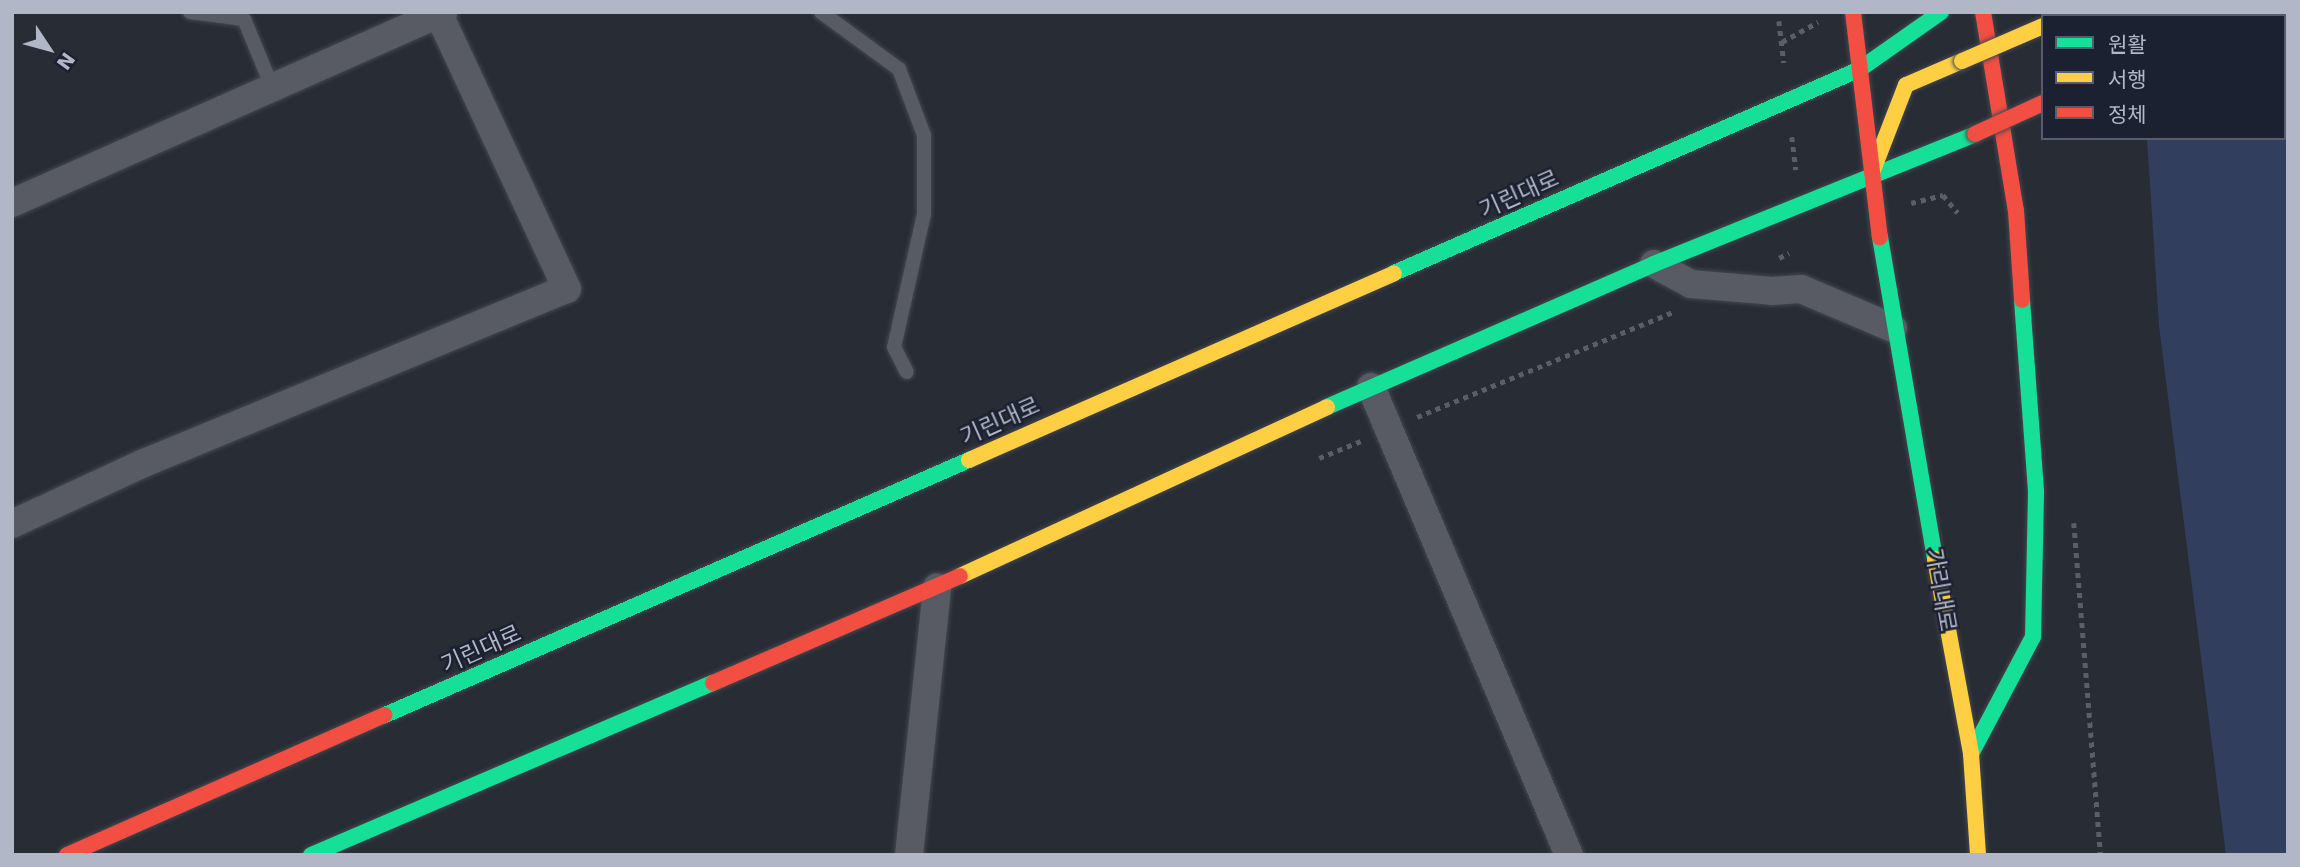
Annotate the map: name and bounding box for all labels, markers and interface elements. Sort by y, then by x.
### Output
north arrow [14,14,84,84]
legend [2041,14,2286,140]
text: 원활 [2108,33,2147,57]
text: N [52,48,80,74]
text: 서행 [2108,68,2147,92]
text: 정체 [2108,103,2147,127]
street label: 기린대로 [1475,164,1563,224]
street label: 기린대로 [956,391,1044,451]
street label: 가리내로 [1920,546,1962,634]
street label: 기린대로 [437,619,525,679]

